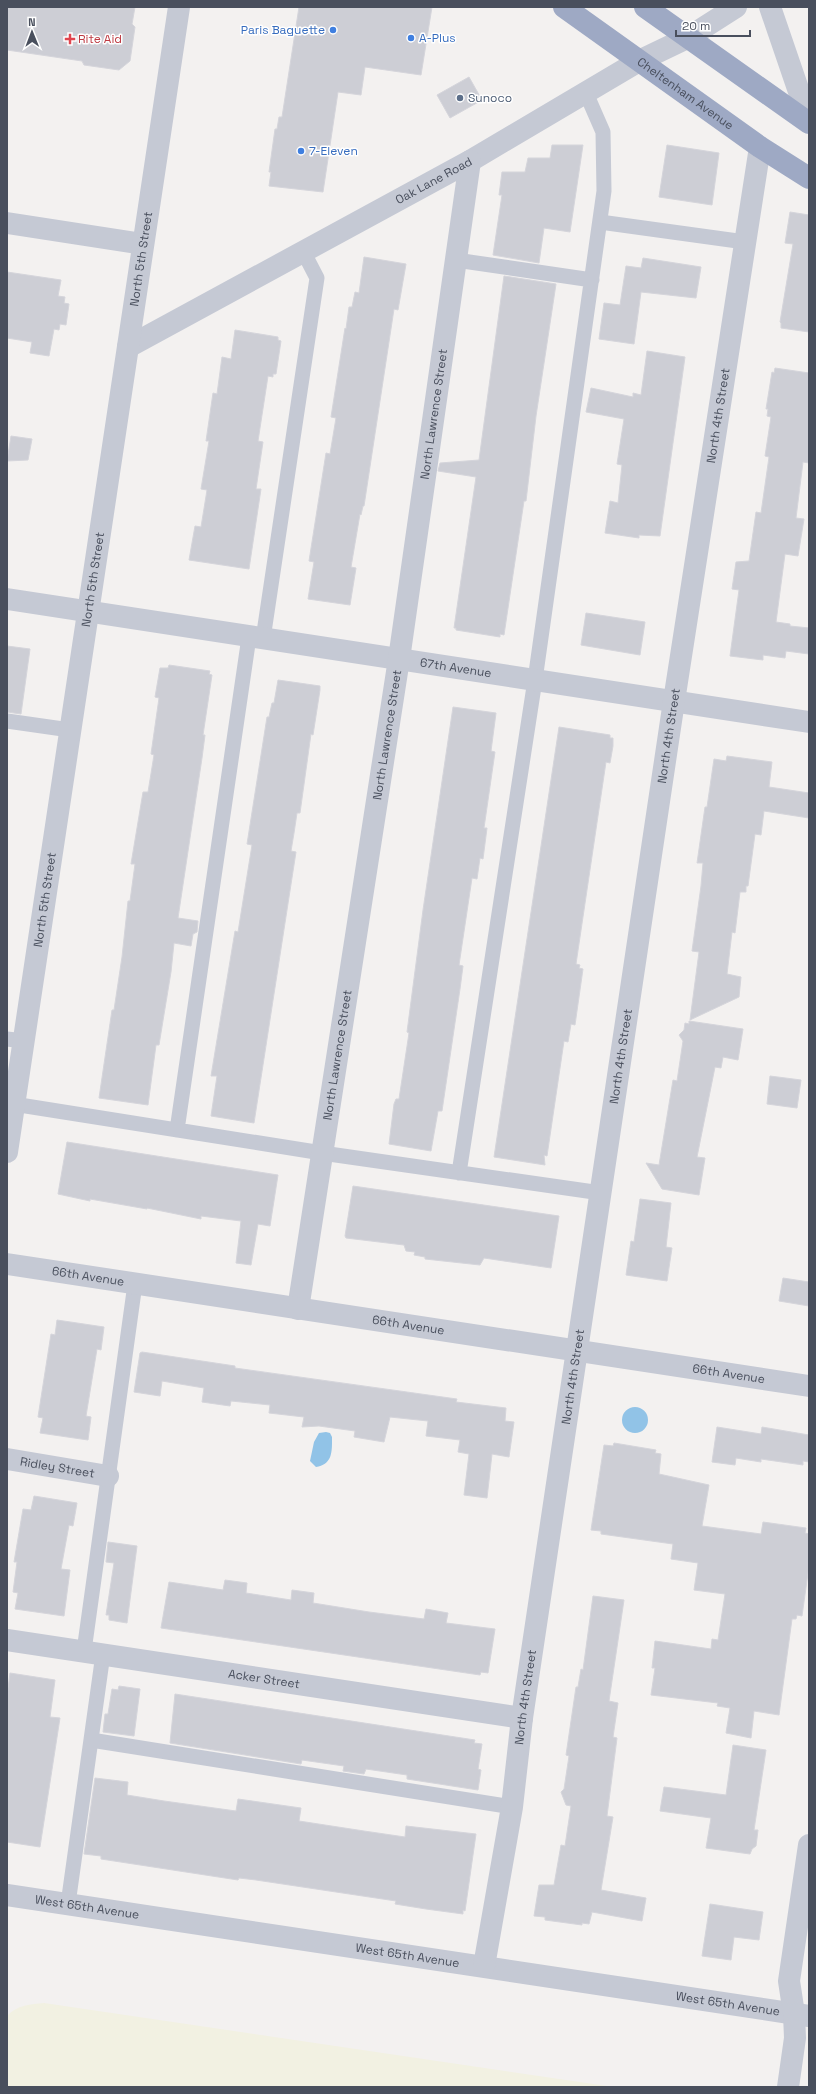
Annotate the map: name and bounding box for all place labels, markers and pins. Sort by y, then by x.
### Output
place label: Paris Baguette [241,22,325,38]
marker: Paris Baguette [328,25,338,35]
place label: A-Plus [419,30,456,46]
place label: Rite Aid [78,31,122,47]
marker: A-Plus [406,33,416,43]
marker: Rite Aid [65,34,75,44]
place label: Sunoco [468,90,512,106]
marker: Sunoco [455,93,465,103]
place label: 7-Eleven [309,143,358,159]
marker: 7-Eleven [296,146,306,156]

